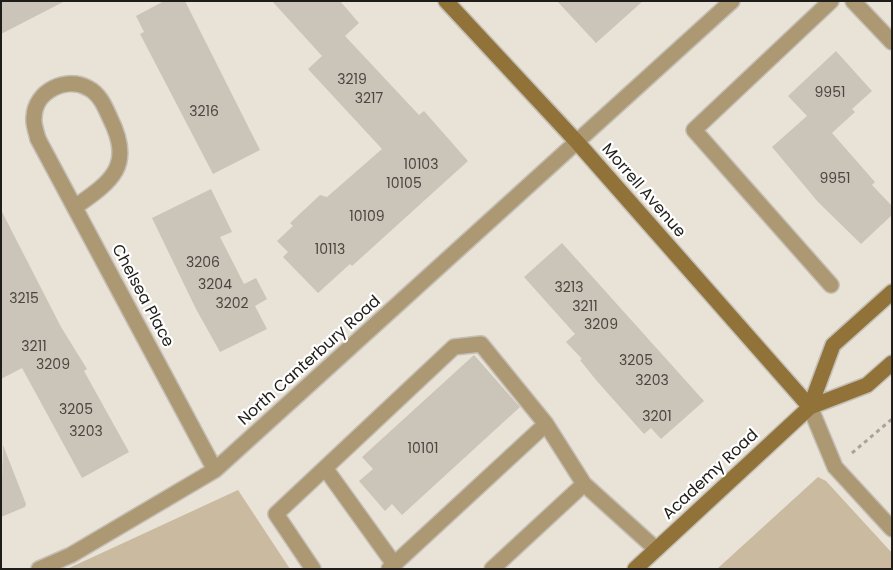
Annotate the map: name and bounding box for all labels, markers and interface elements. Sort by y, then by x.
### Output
house number: 3219 [337,72,367,88]
house number: 9951 [815,85,845,101]
house number: 3217 [355,91,383,107]
house number: 3216 [189,104,219,120]
street label: Morrell Avenue [597,140,689,242]
house number: 10103 [404,157,438,173]
house number: 9951 [820,171,850,187]
house number: 10105 [386,176,422,192]
house number: 10109 [349,209,385,225]
street label: Chelsea Place [107,241,177,351]
house number: 10113 [315,242,345,258]
house number: 3206 [186,255,220,271]
house number: 3204 [198,277,232,293]
house number: 3213 [554,280,584,296]
house number: 3215 [9,291,39,307]
street label: North Canterbury Road [235,292,385,430]
house number: 3202 [215,296,249,312]
house number: 3211 [572,299,598,315]
house number: 3209 [584,317,618,333]
house number: 3211 [21,339,47,355]
house number: 3205 [619,353,653,369]
house number: 3209 [36,357,70,373]
house number: 3203 [635,373,669,389]
house number: 3205 [59,402,93,418]
house number: 3201 [642,409,672,425]
house number: 3203 [69,424,103,440]
street label: Academy Road [659,426,763,524]
house number: 10101 [407,441,439,457]

